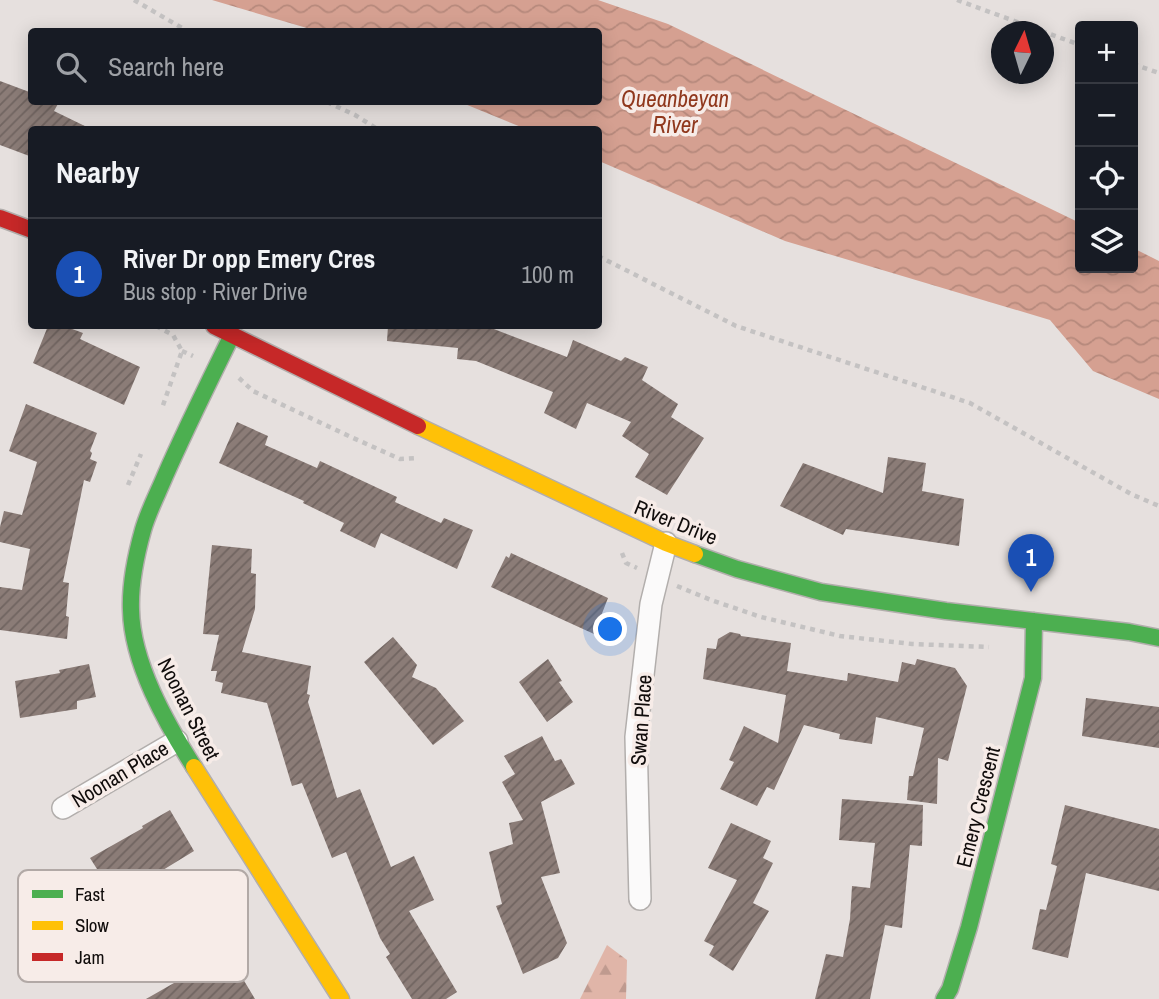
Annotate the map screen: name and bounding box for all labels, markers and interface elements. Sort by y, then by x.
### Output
north arrow [991,21,1054,84]
map controls [1075,21,1138,273]
button: + [1075,21,1138,84]
search box [28,28,602,105]
icon: search [52,48,90,86]
text: Search here [108,49,224,84]
water label: Queanbeyan River [621,83,729,140]
button: − [1075,84,1138,147]
button: locate [1075,147,1138,210]
text: Nearby [56,152,139,192]
button: layers [1075,210,1138,273]
text: River Dr opp Emery Cres [123,241,375,276]
text: 1 [74,259,84,290]
text: 100 m [522,259,574,290]
text: Bus stop · River Drive [123,276,307,307]
street label: River Drive [630,492,722,552]
pin: 1 [1008,534,1054,592]
your location [593,612,627,646]
street label: Noonan Street [151,653,227,765]
street label: Swan Place [623,674,659,766]
street label: Noonan Place [66,734,174,814]
street label: Emery Crescent [949,743,1007,870]
legend [18,870,248,982]
text: Fast [75,881,105,907]
text: Slow [75,912,110,938]
text: Jam [75,944,104,970]

